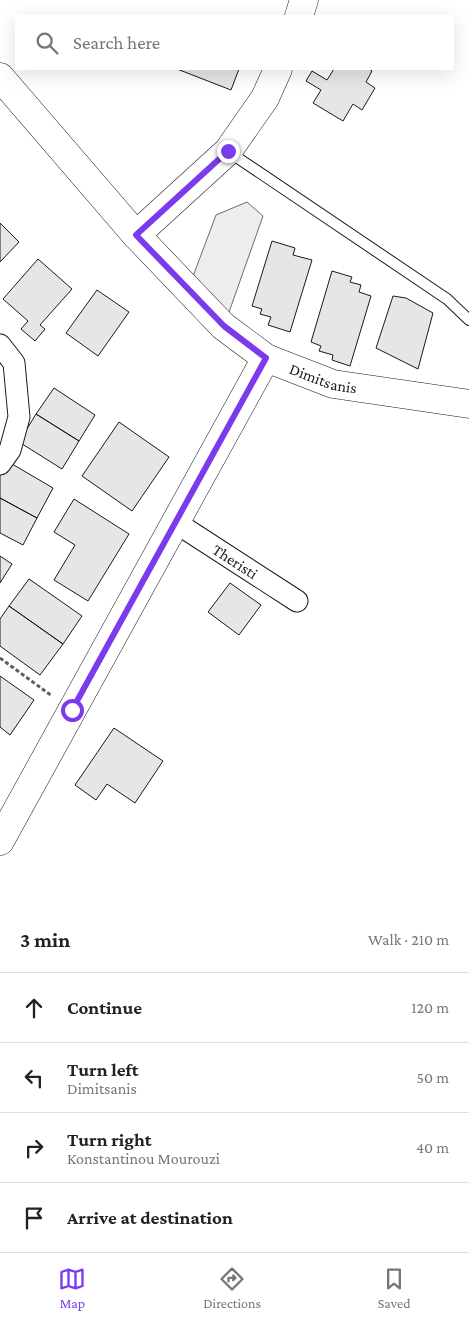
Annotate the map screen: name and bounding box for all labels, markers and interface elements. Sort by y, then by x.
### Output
search box [15,15,454,70]
icon: search [33,29,61,57]
text: Search here [73,32,160,53]
route end [217,140,240,163]
street label: Dimitsanis [287,360,358,396]
street label: Theristi [210,541,261,582]
route start [61,699,84,722]
text: 3 min [20,928,70,952]
text: Walk · 210 m [368,931,449,948]
icon: ahead [20,994,48,1022]
text: Continue [67,997,142,1018]
text: 120 m [411,999,449,1016]
text: Turn left [67,1059,139,1080]
icon: left [20,1064,48,1092]
text: 50 m [417,1069,449,1086]
text: Dimitsanis [67,1080,137,1097]
text: Turn right [67,1129,152,1150]
icon: right [20,1134,48,1162]
text: 40 m [416,1139,449,1156]
text: Konstantinou Mourouzi [67,1150,220,1167]
icon: arrive [20,1204,48,1232]
text: Arrive at destination [67,1207,233,1228]
tab: Map [58,1265,86,1311]
tab: Directions [203,1265,261,1311]
tab: Saved [378,1265,411,1311]

